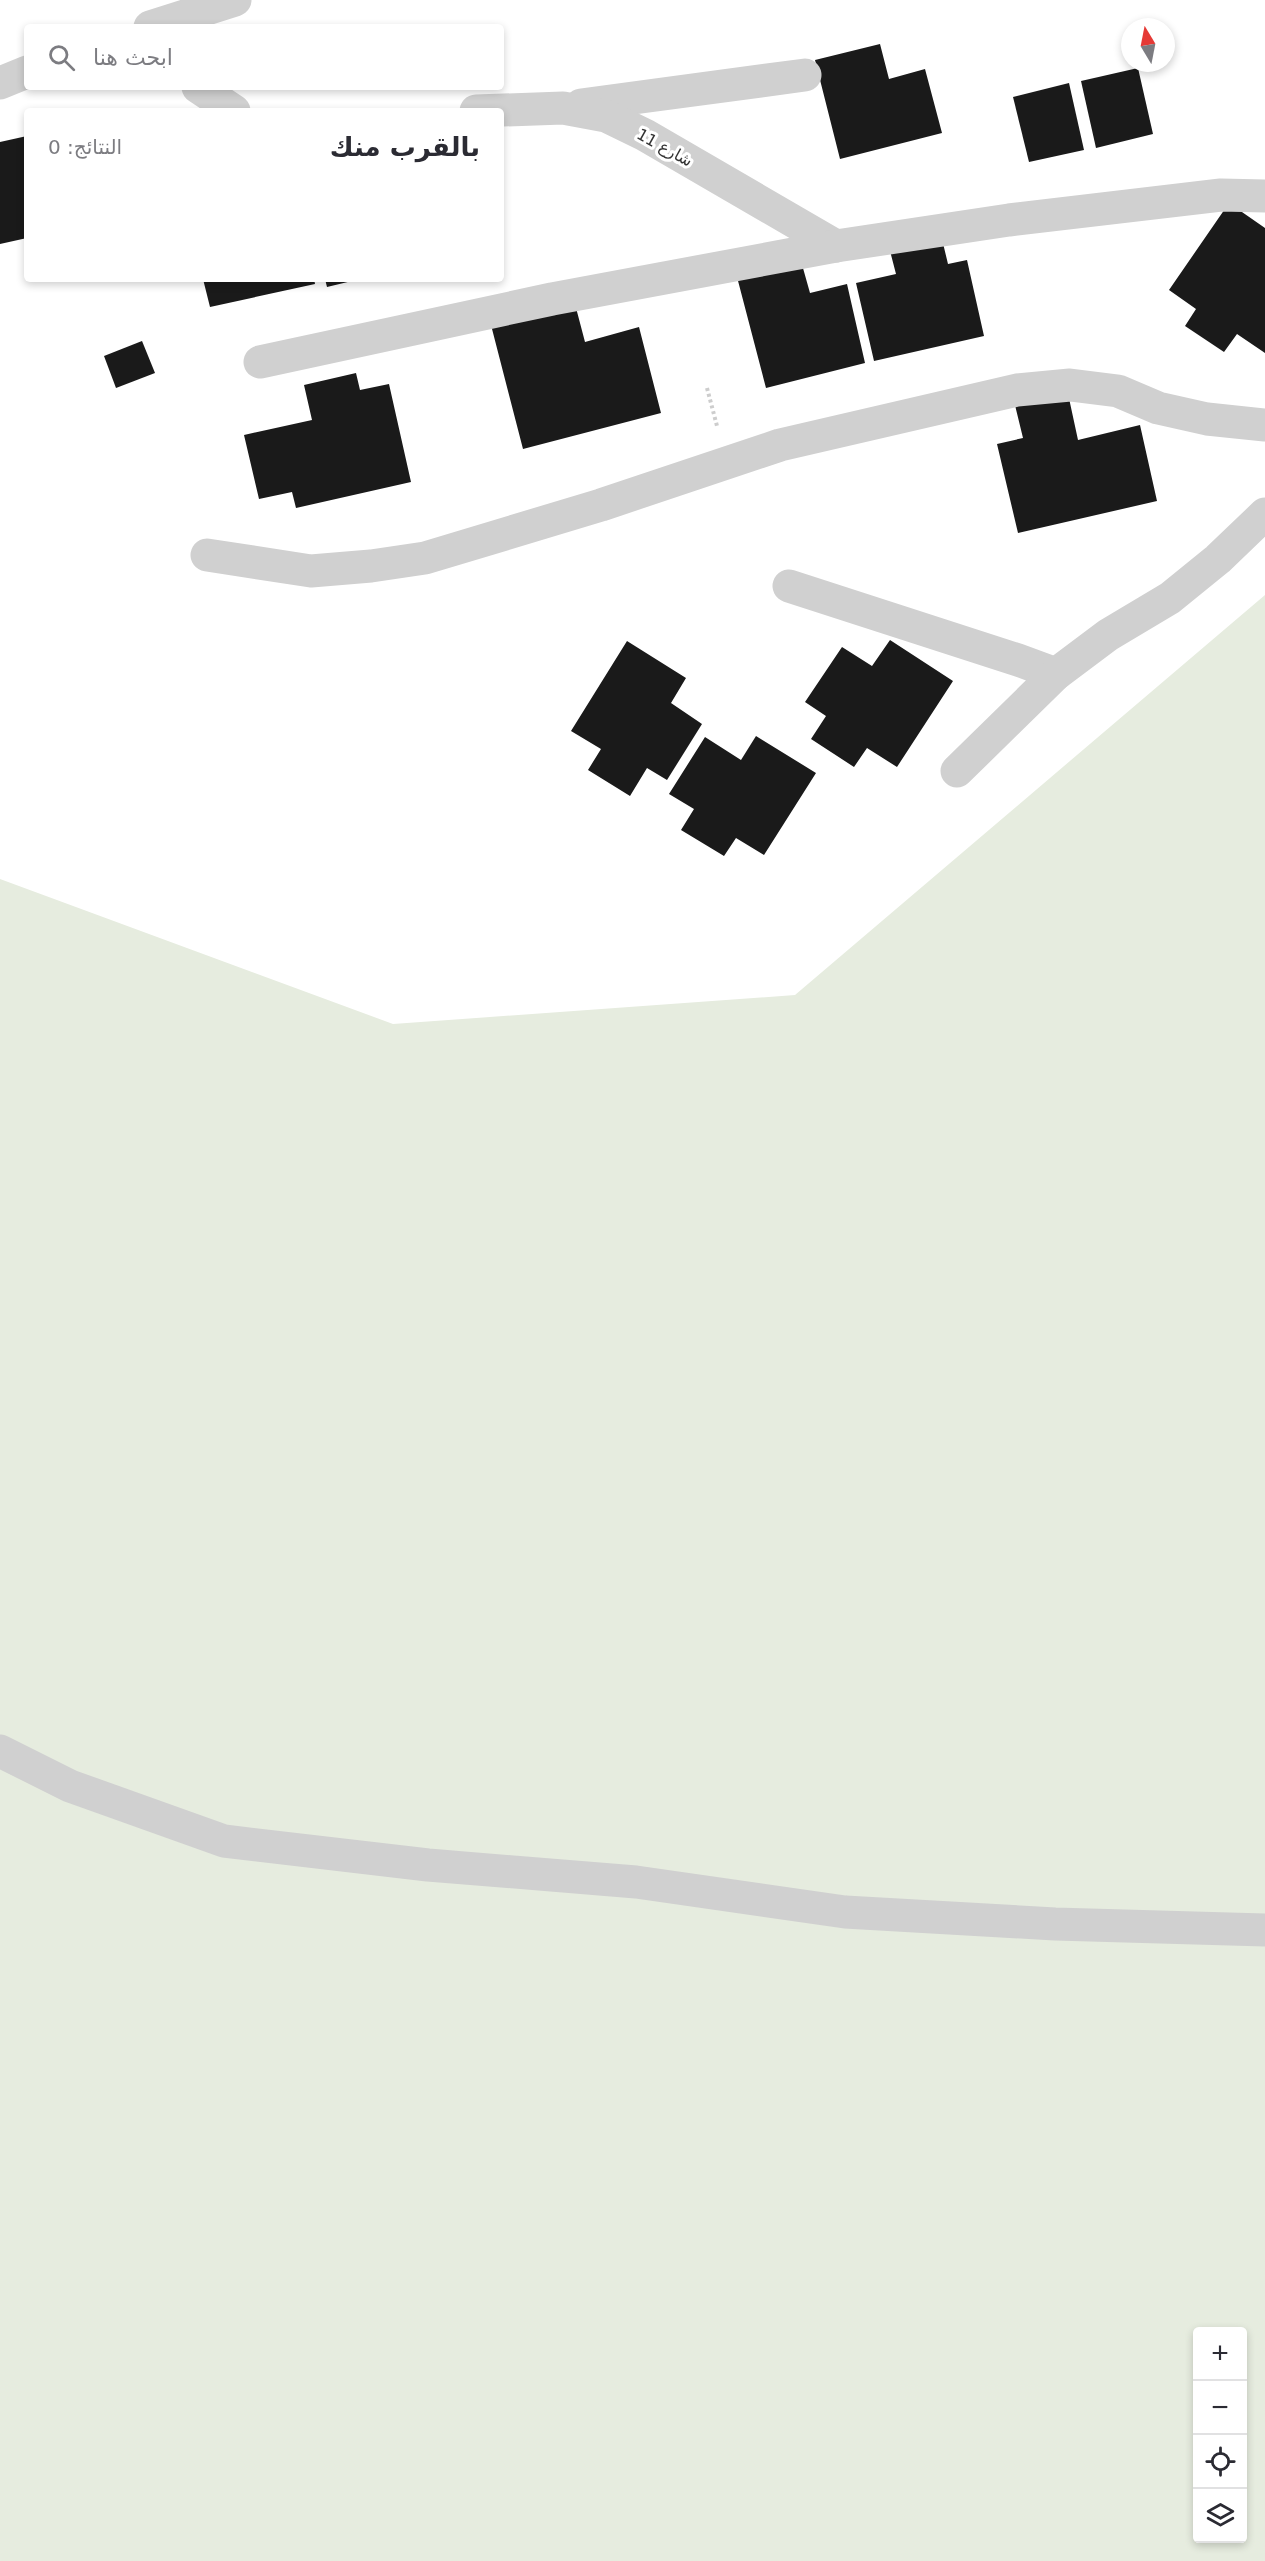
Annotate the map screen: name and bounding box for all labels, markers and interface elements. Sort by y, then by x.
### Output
north arrow [1121,18,1175,72]
search box [24,24,504,90]
icon: search [45,41,78,74]
text: ابحث هنا [93,45,173,70]
street label: شارع 11 [633,124,696,171]
text: بالقرب منك [330,132,480,162]
text: النتائج: 0 [48,135,122,159]
map controls [1193,2327,1247,2543]
button: + [1193,2327,1247,2381]
button: − [1193,2381,1247,2435]
button: locate [1193,2435,1247,2489]
button: layers [1193,2489,1247,2543]

